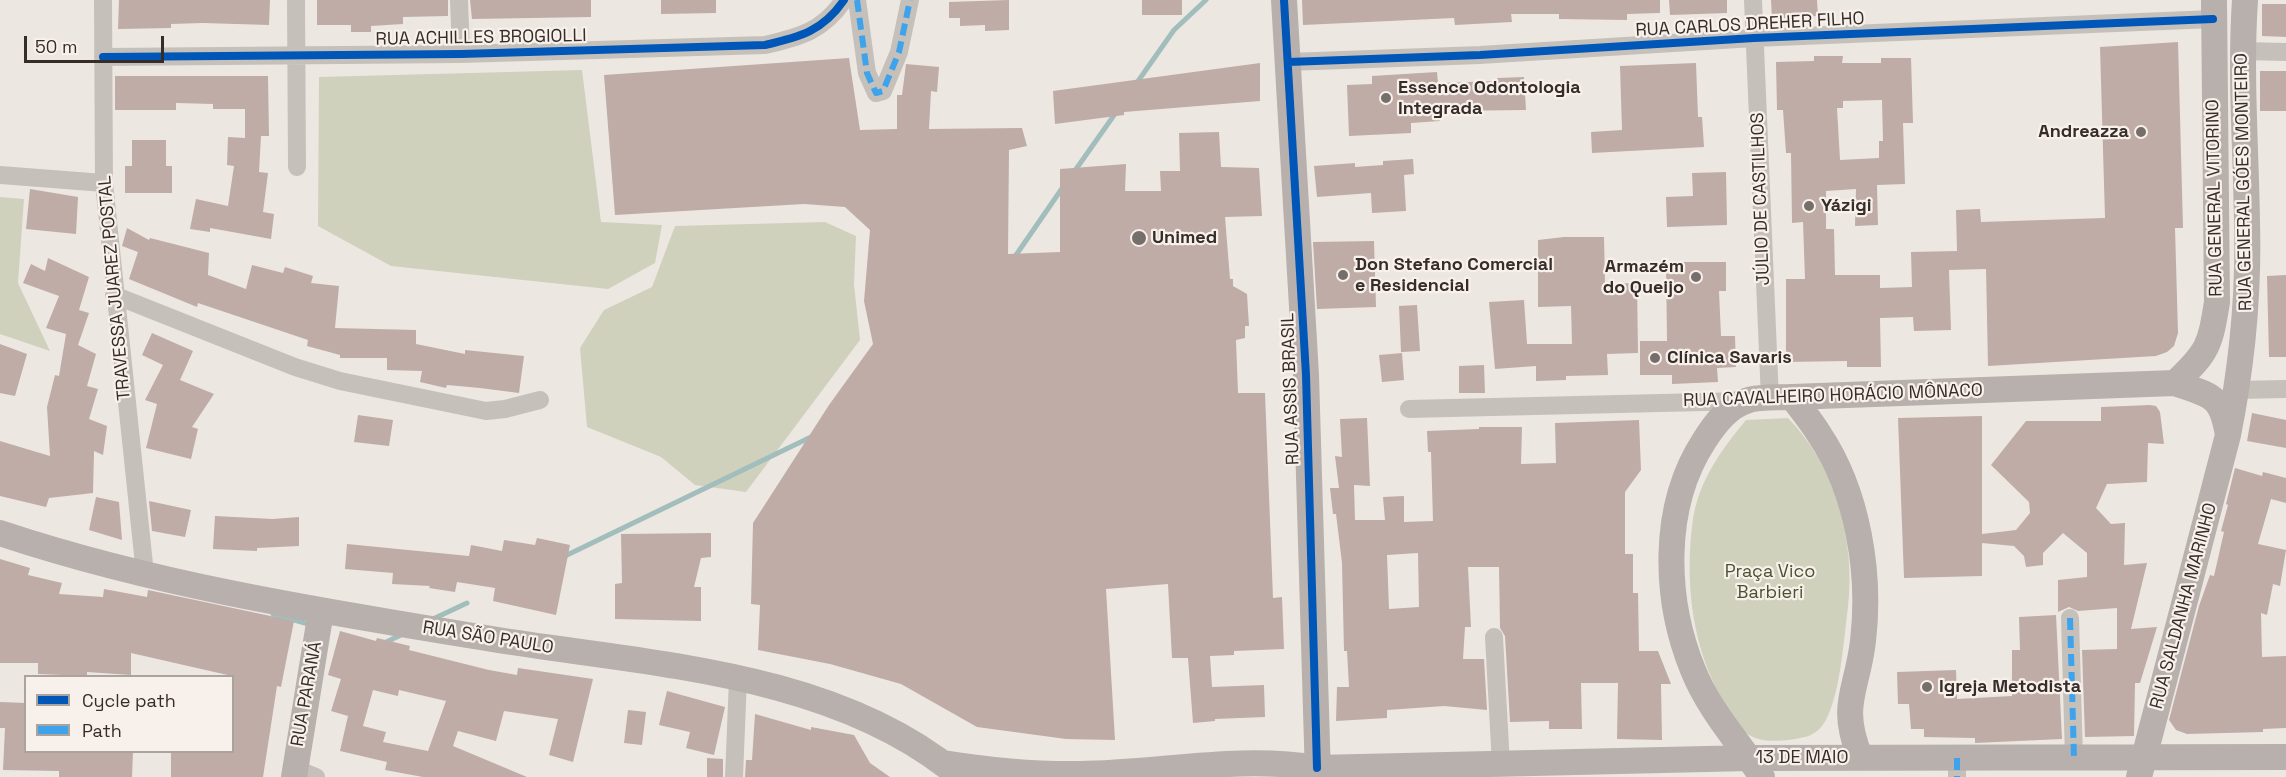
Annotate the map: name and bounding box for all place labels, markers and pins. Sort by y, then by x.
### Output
place label: Essence Odontologia Integrada [1398,77,1581,119]
marker: Essence Odontologia Integrada [1379,91,1393,105]
place label: Andreazza [2038,121,2129,143]
marker: Andreazza [2134,125,2148,139]
place label: Yázigi [1821,195,1872,217]
marker: Yázigi [1802,199,1816,213]
place label: Unimed [1152,227,1217,249]
marker: Unimed [1130,229,1148,247]
place label: Don Stefano Comercial e Residencial [1355,254,1553,296]
place label: Armazém do Queijo [1603,256,1684,298]
marker: Don Stefano Comercial e Residencial [1336,268,1350,282]
marker: Armazém do Queijo [1689,270,1703,284]
place label: Clínica Savaris [1667,347,1792,369]
marker: Clínica Savaris [1648,351,1662,365]
place label: Igreja Metodista [1939,676,2081,698]
marker: Igreja Metodista [1920,680,1934,694]

